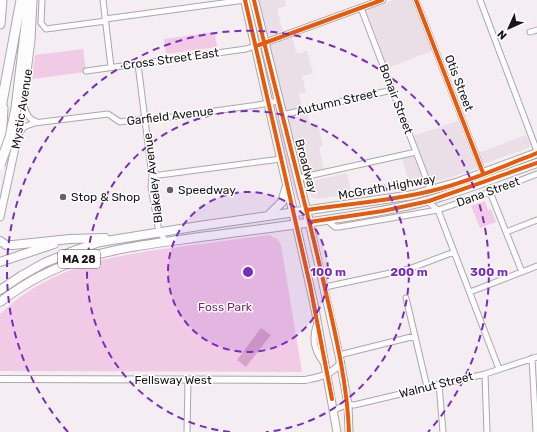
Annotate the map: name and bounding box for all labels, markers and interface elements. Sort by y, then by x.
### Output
north arrow [489,8,529,48]
text: N [495,27,510,42]
street label: Cross Street East [122,45,220,73]
street label: Otis Street [442,53,476,114]
street label: Bonair Street [376,62,416,136]
street label: Mystic Avenue [9,68,35,150]
street label: Autumn Street [295,86,379,118]
street label: Garfield Avenue [126,104,214,128]
street label: Blakeley Avenue [141,132,165,224]
street label: Broadway [292,137,320,195]
street label: McGrath Highway [337,171,437,202]
street label: Dana Street [454,174,522,210]
place label: Speedway [178,183,236,197]
marker: Speedway [165,185,175,195]
place label: Stop & Shop [71,190,140,204]
marker: Stop & Shop [58,192,68,202]
road number: MA 28 [58,250,100,268]
centre of rings [241,265,255,279]
text: 100 m [310,265,346,279]
text: 200 m [390,265,428,279]
text: 300 m [470,265,508,279]
park label: Foss Park [198,300,253,314]
street label: Walnut Street [398,369,475,401]
street label: Fellsway West [134,373,212,387]

